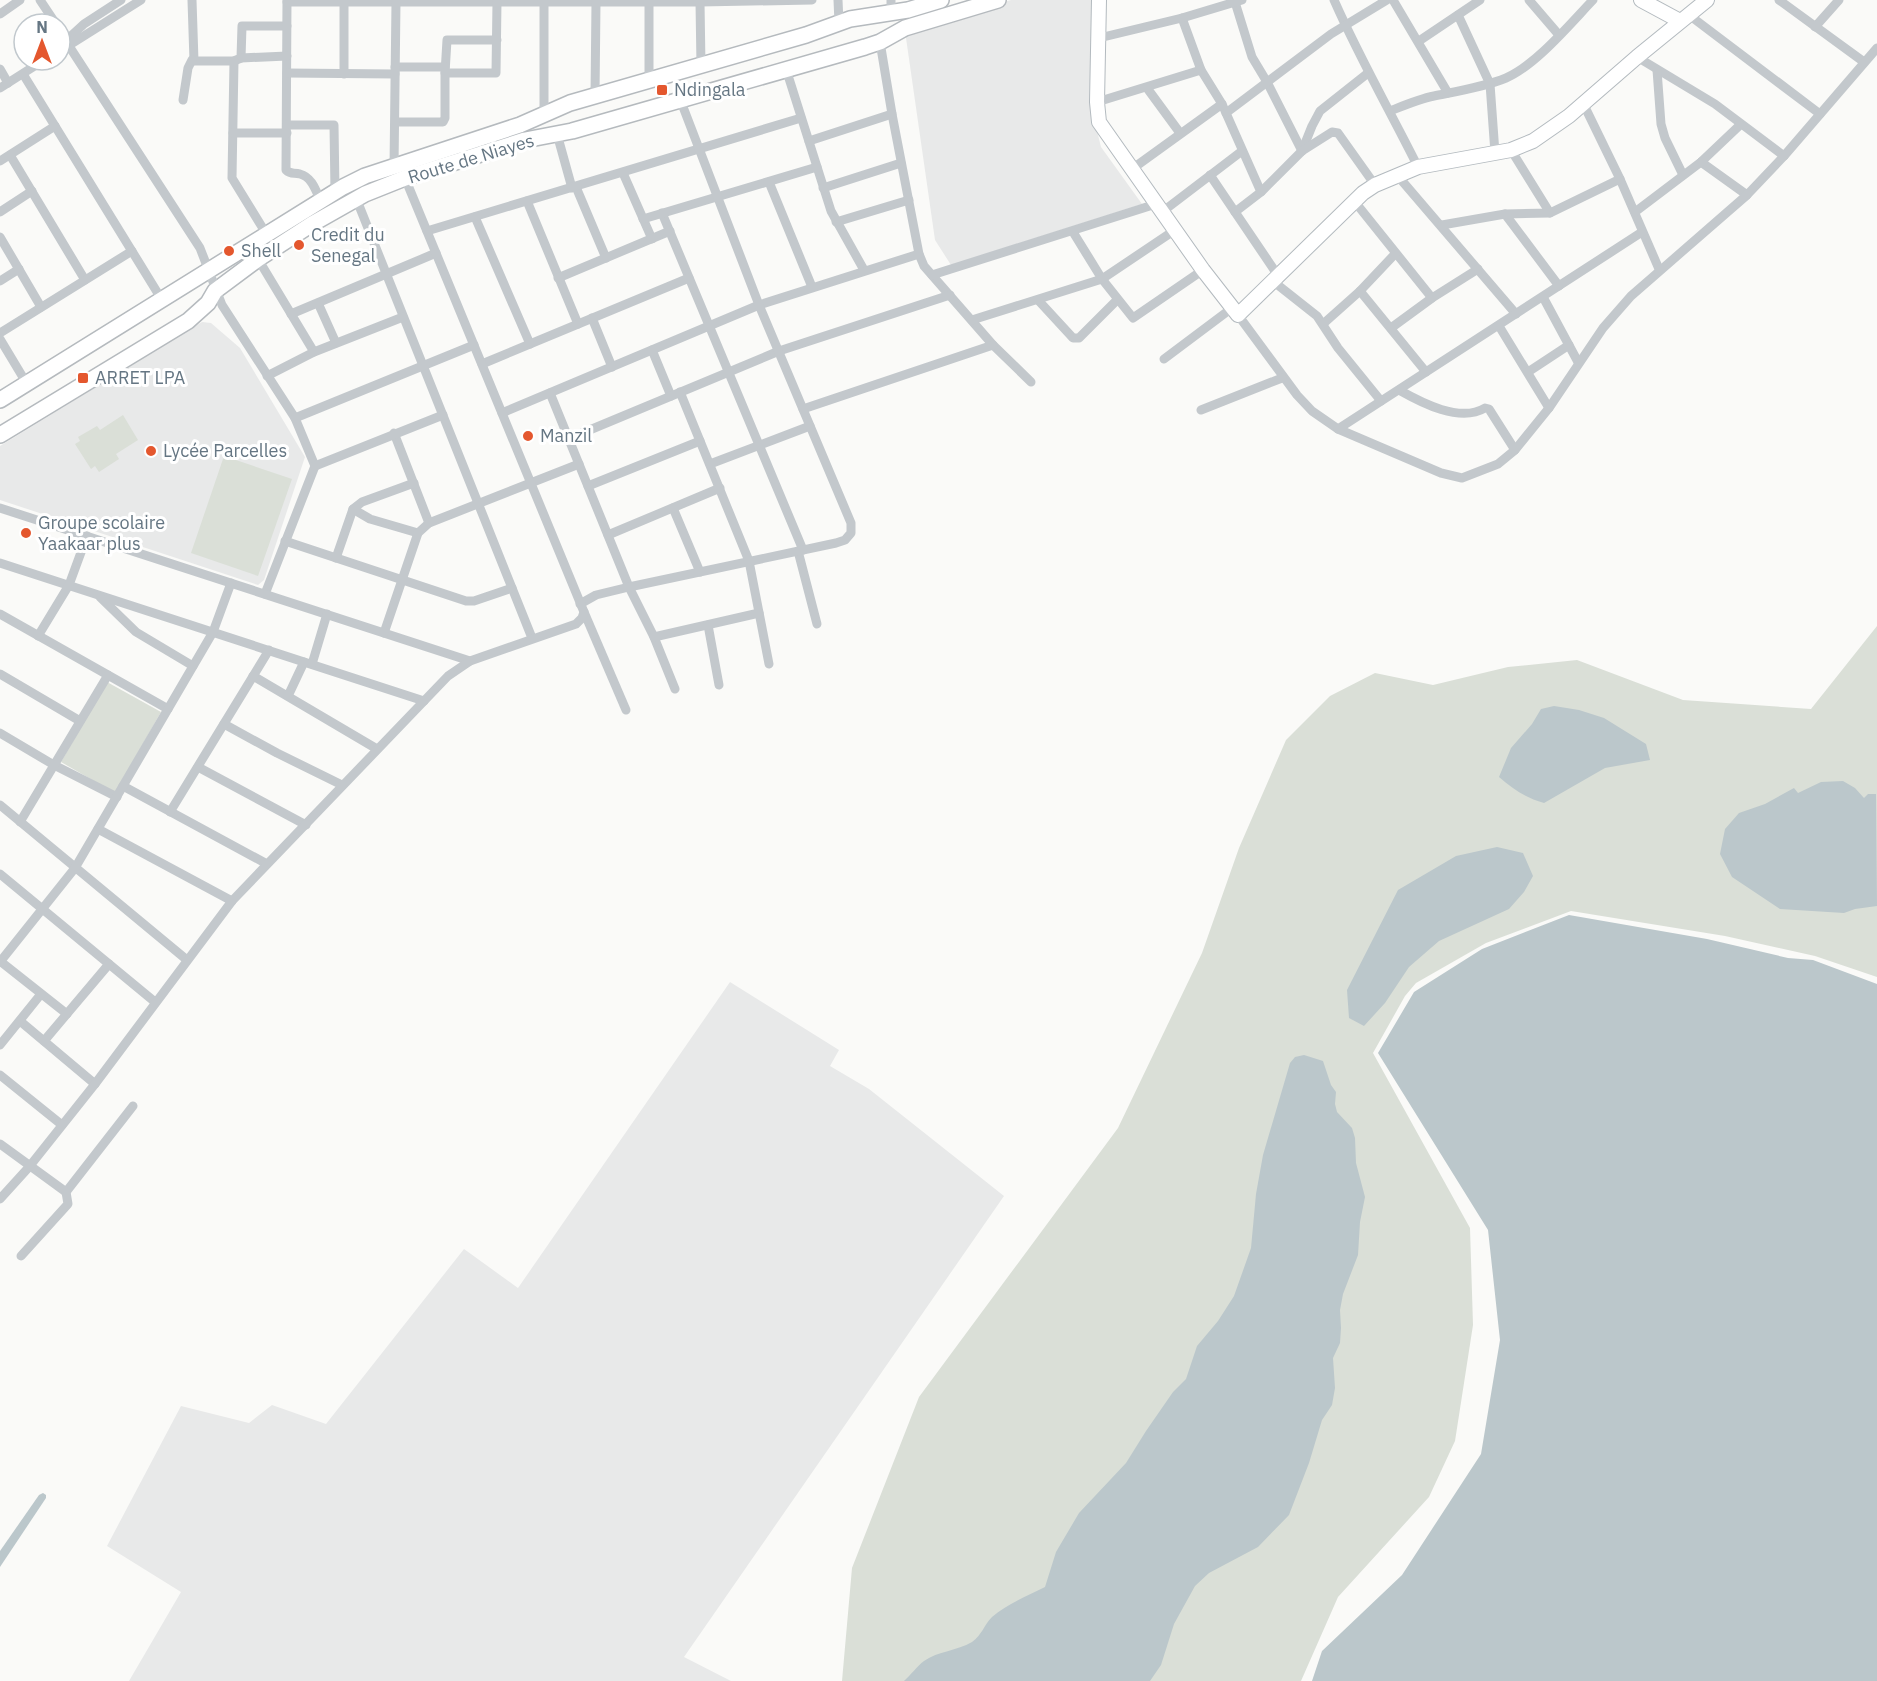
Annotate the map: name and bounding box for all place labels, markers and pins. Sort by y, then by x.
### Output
place label: Ndingala [674,78,746,101]
marker: Ndingala [655,83,669,97]
place label: Credit du Senegal [311,223,385,267]
marker: Credit du Senegal [292,238,306,252]
place label: Shell [241,239,281,262]
marker: Shell [222,244,236,258]
place label: ARRET LPA [95,366,186,389]
marker: ARRET LPA [76,371,90,385]
place label: Manzil [540,424,592,447]
marker: Manzil [521,429,535,443]
place label: Lycée Parcelles [163,439,287,462]
marker: Lycée Parcelles [144,444,158,458]
place label: Groupe scolaire Yaakaar plus [38,511,165,555]
marker: Groupe scolaire Yaakaar plus [19,526,33,540]

